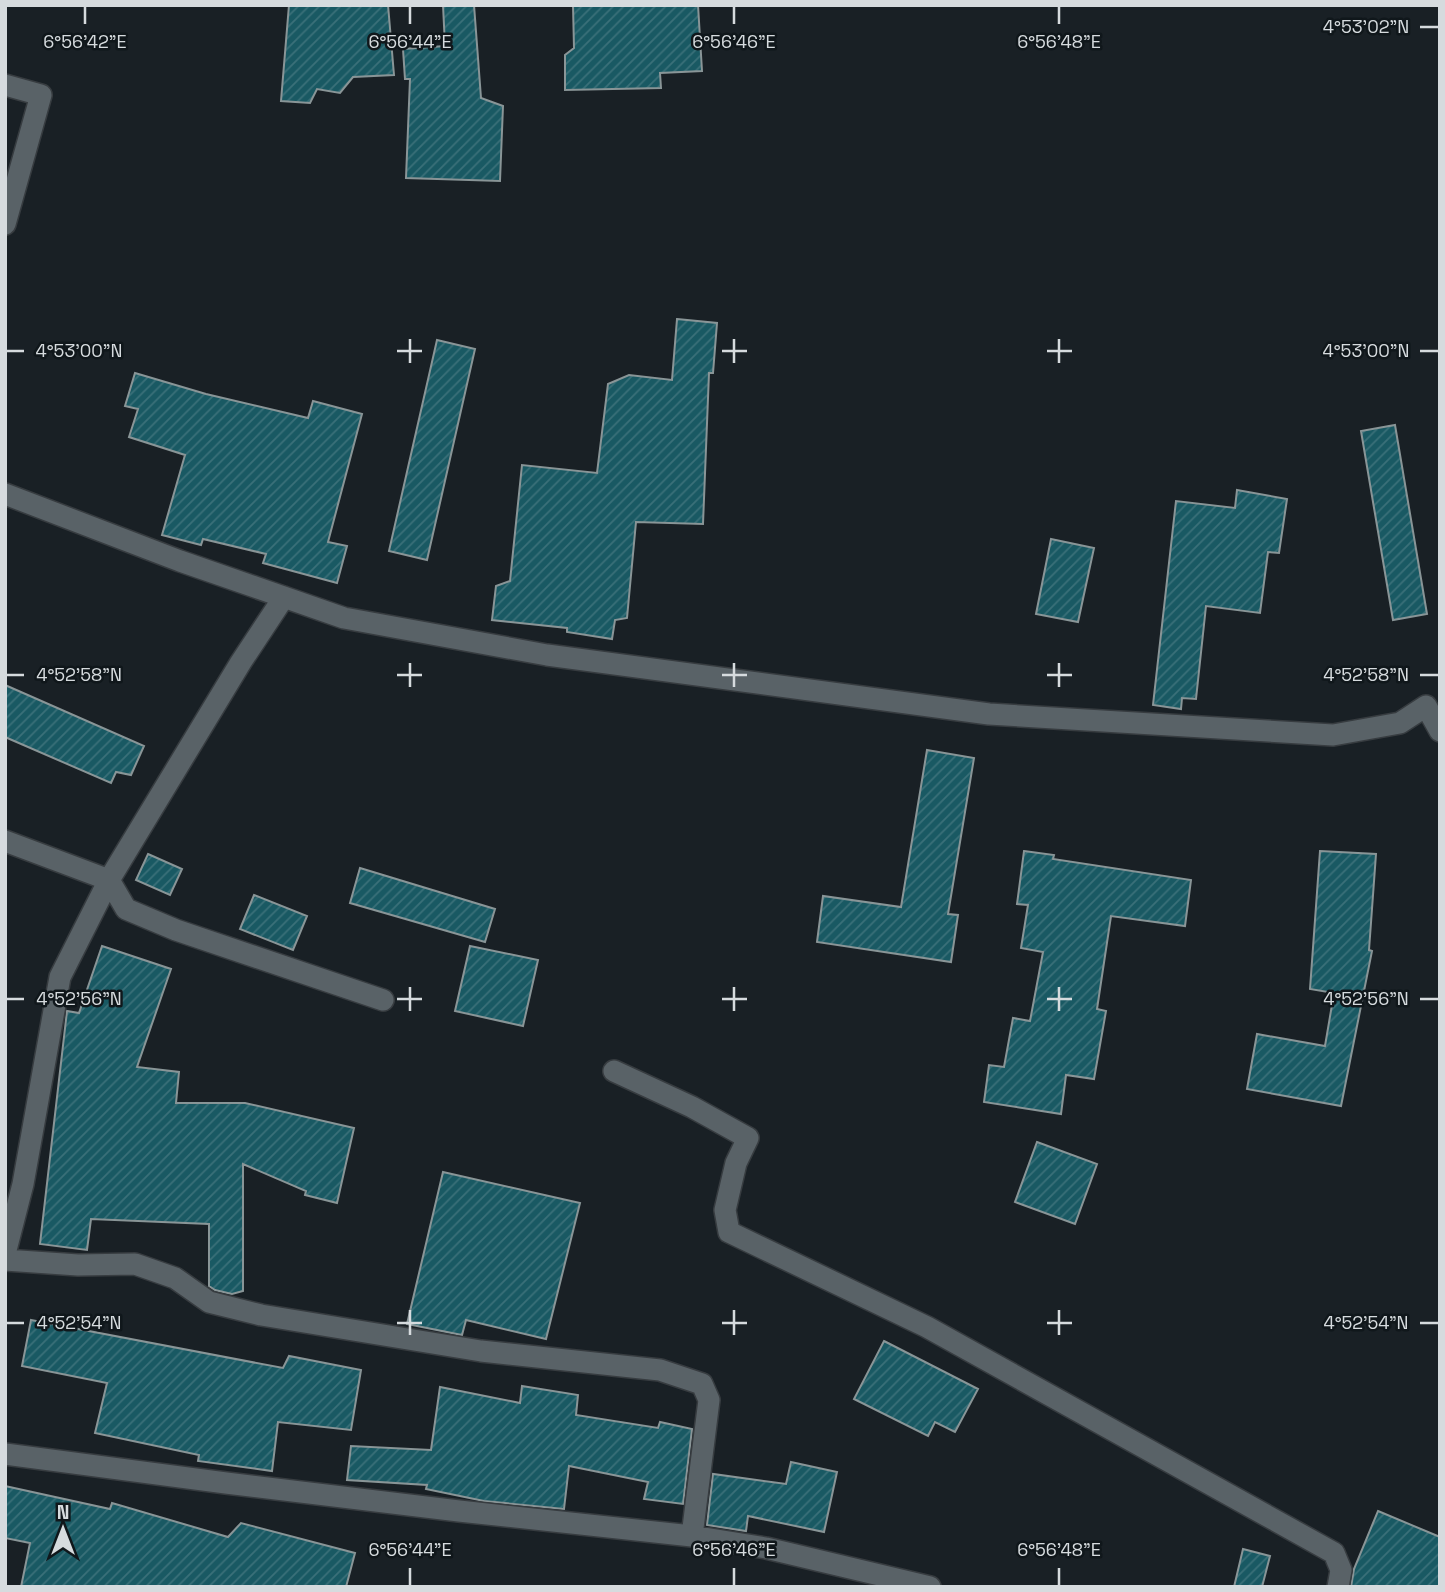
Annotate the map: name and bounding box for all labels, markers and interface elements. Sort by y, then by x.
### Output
text: 4°53'02"N [1323,15,1409,38]
text: 6°56'42"E [43,30,127,53]
text: 6°56'44"E [368,30,452,53]
text: 6°56'46"E [692,30,776,53]
text: 6°56'48"E [1017,30,1101,53]
text: 4°53'00"N [36,339,122,362]
text: 4°53'00"N [1323,339,1409,362]
text: 4°52'58"N [36,663,122,686]
text: 4°52'58"N [1323,663,1409,686]
text: 4°52'56"N [36,987,122,1010]
text: 4°52'56"N [1323,987,1409,1010]
text: 4°52'54"N [36,1311,122,1334]
text: 4°52'54"N [1323,1311,1409,1334]
north arrow [28,1494,98,1564]
text: N [57,1500,69,1525]
text: 6°56'44"E [368,1538,452,1561]
text: 6°56'46"E [692,1538,776,1561]
text: 6°56'48"E [1017,1538,1101,1561]

